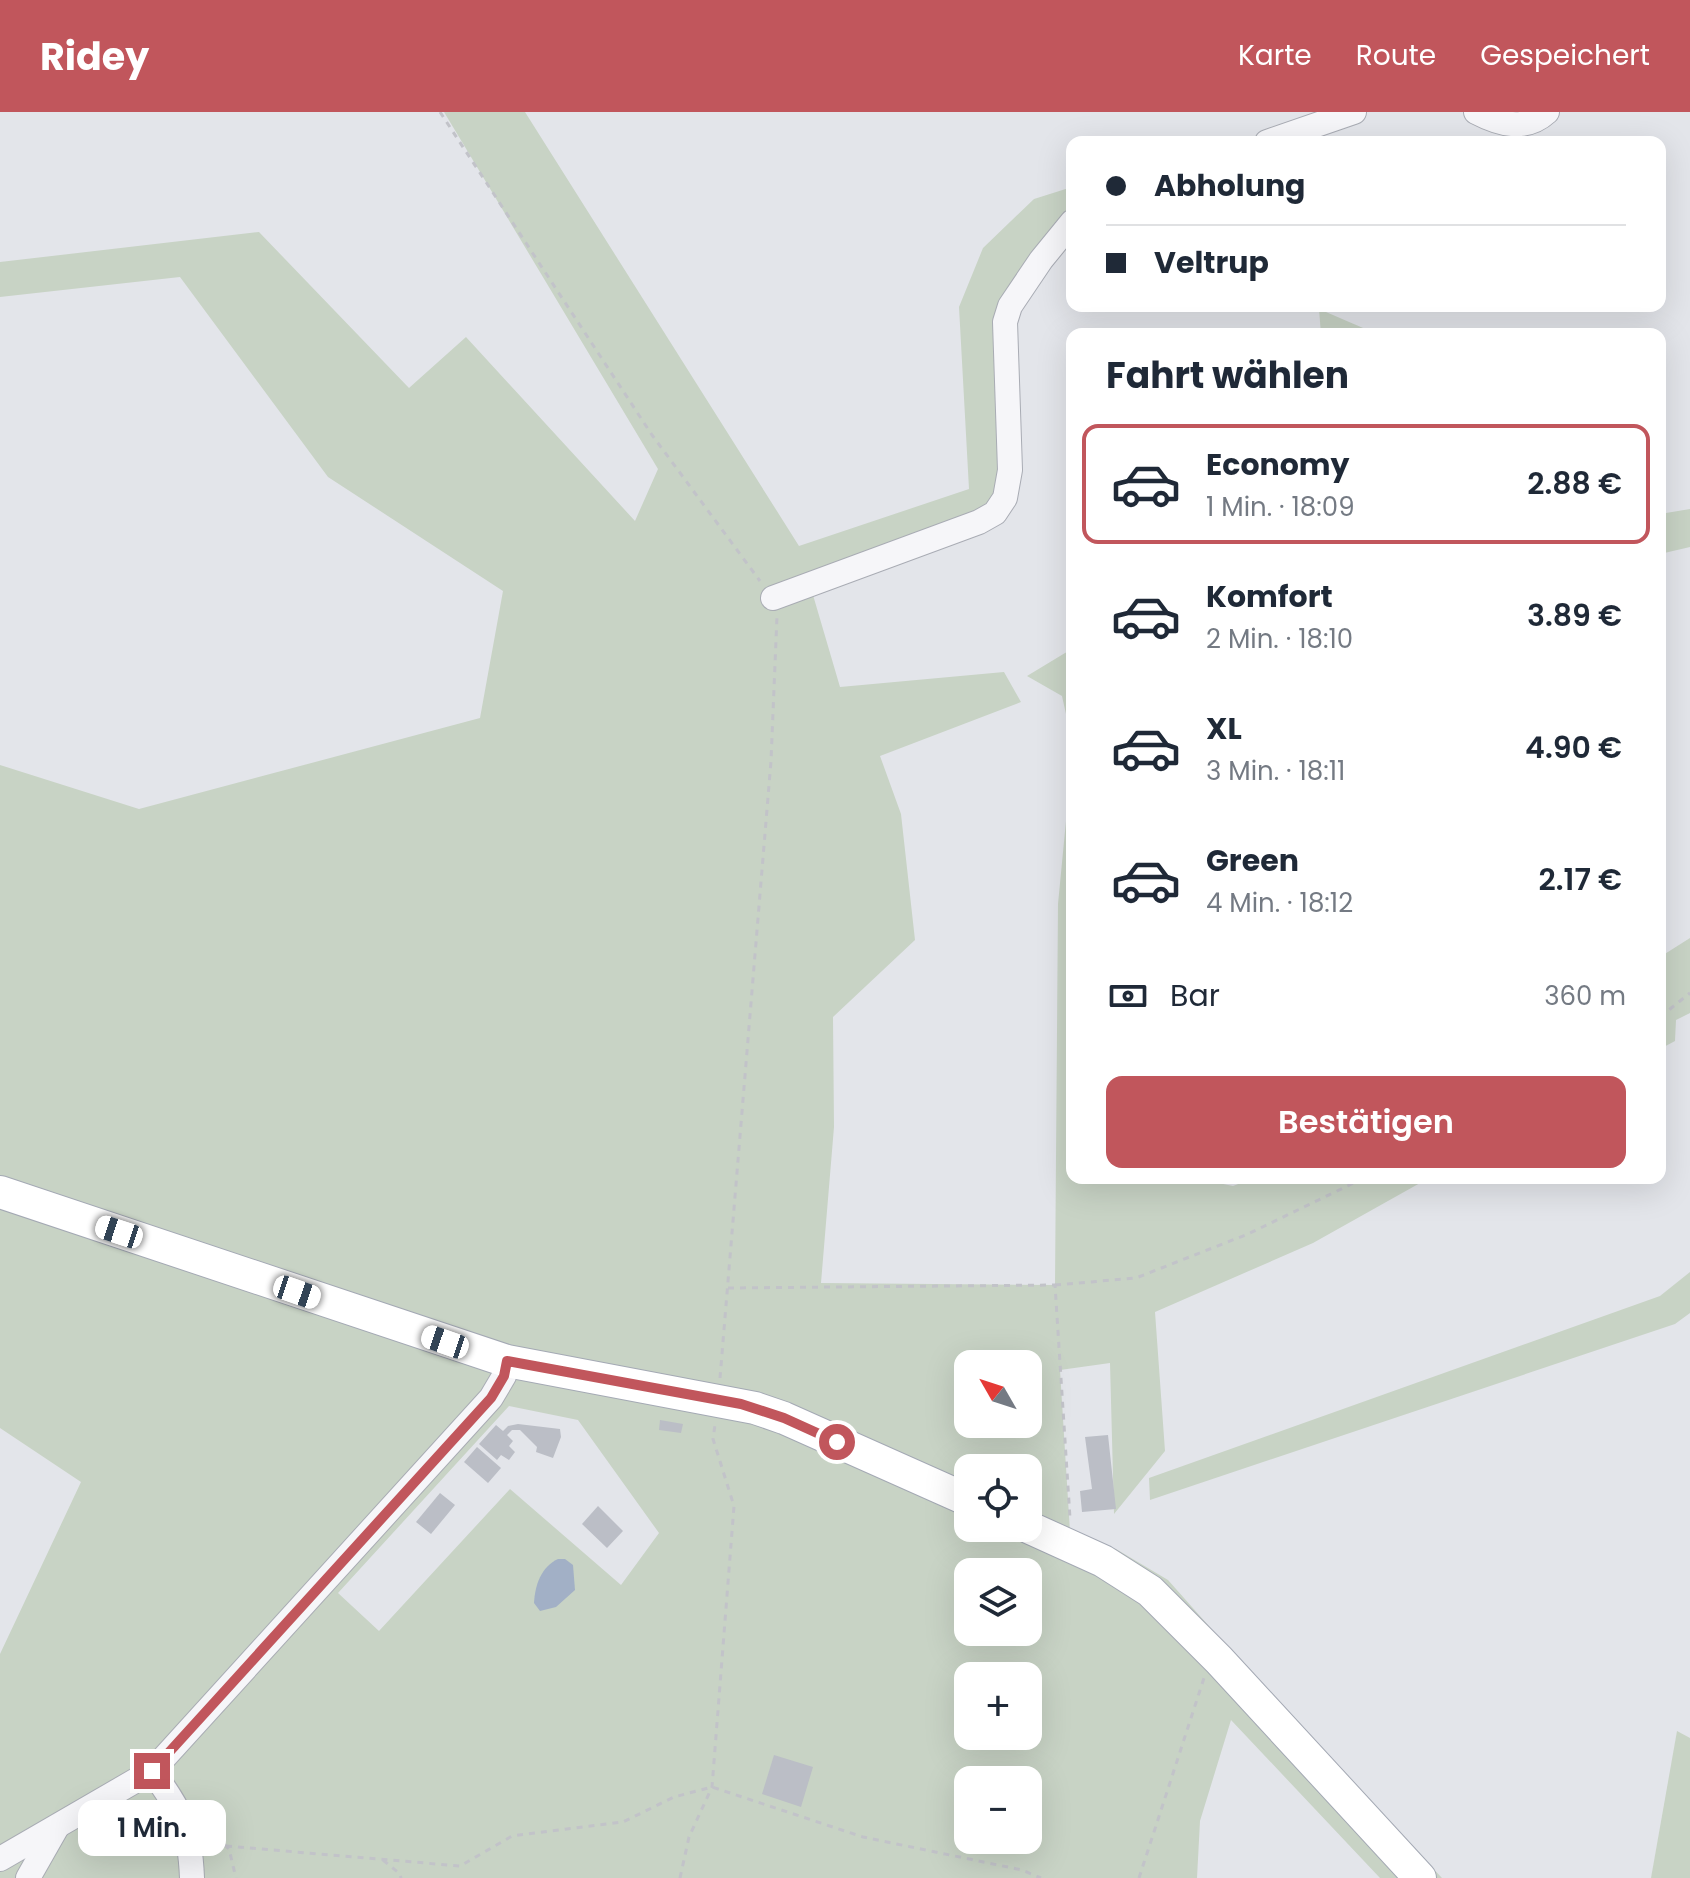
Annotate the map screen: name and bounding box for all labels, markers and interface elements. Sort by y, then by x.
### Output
text: Ridey [40,30,149,83]
text: Karte [1238,36,1312,75]
text: Route [1356,36,1436,75]
text: Gespeichert [1480,36,1650,75]
text: Abholung [1154,164,1305,207]
text: Veltrup [1154,241,1269,284]
text: Fahrt wählen [1106,350,1349,401]
text: Economy [1206,443,1350,486]
icon: car [1110,448,1182,520]
text: 2.88 € [1527,462,1622,505]
text: 1 Min. · 18:09 [1206,489,1355,525]
text: Komfort [1206,575,1333,618]
icon: car [1110,580,1182,652]
text: 3.89 € [1527,594,1622,637]
text: 2 Min. · 18:10 [1206,621,1353,657]
text: XL [1206,707,1242,750]
icon: car [1110,712,1182,784]
text: 4.90 € [1525,726,1622,769]
text: 3 Min. · 18:11 [1206,753,1345,789]
text: Green [1206,839,1299,882]
icon: car [1110,844,1182,916]
text: 2.17 € [1539,858,1622,901]
text: 4 Min. · 18:12 [1206,885,1353,921]
icon: cash [1106,974,1150,1018]
text: Bar [1170,974,1220,1017]
text: 360 m [1544,978,1626,1014]
button: Bestätigen [1106,1076,1626,1168]
car [92,1213,146,1251]
car [270,1273,324,1311]
car [418,1323,472,1361]
north arrow [954,1350,1042,1438]
map controls [954,1350,1042,1854]
route start [819,1424,855,1460]
button: locate [954,1454,1042,1542]
button: layers [954,1558,1042,1646]
button: + [954,1662,1042,1750]
route end [134,1753,170,1789]
button: − [954,1766,1042,1854]
callout: 1 Min. [78,1799,226,1855]
text: 1 Min. [117,1810,187,1846]

